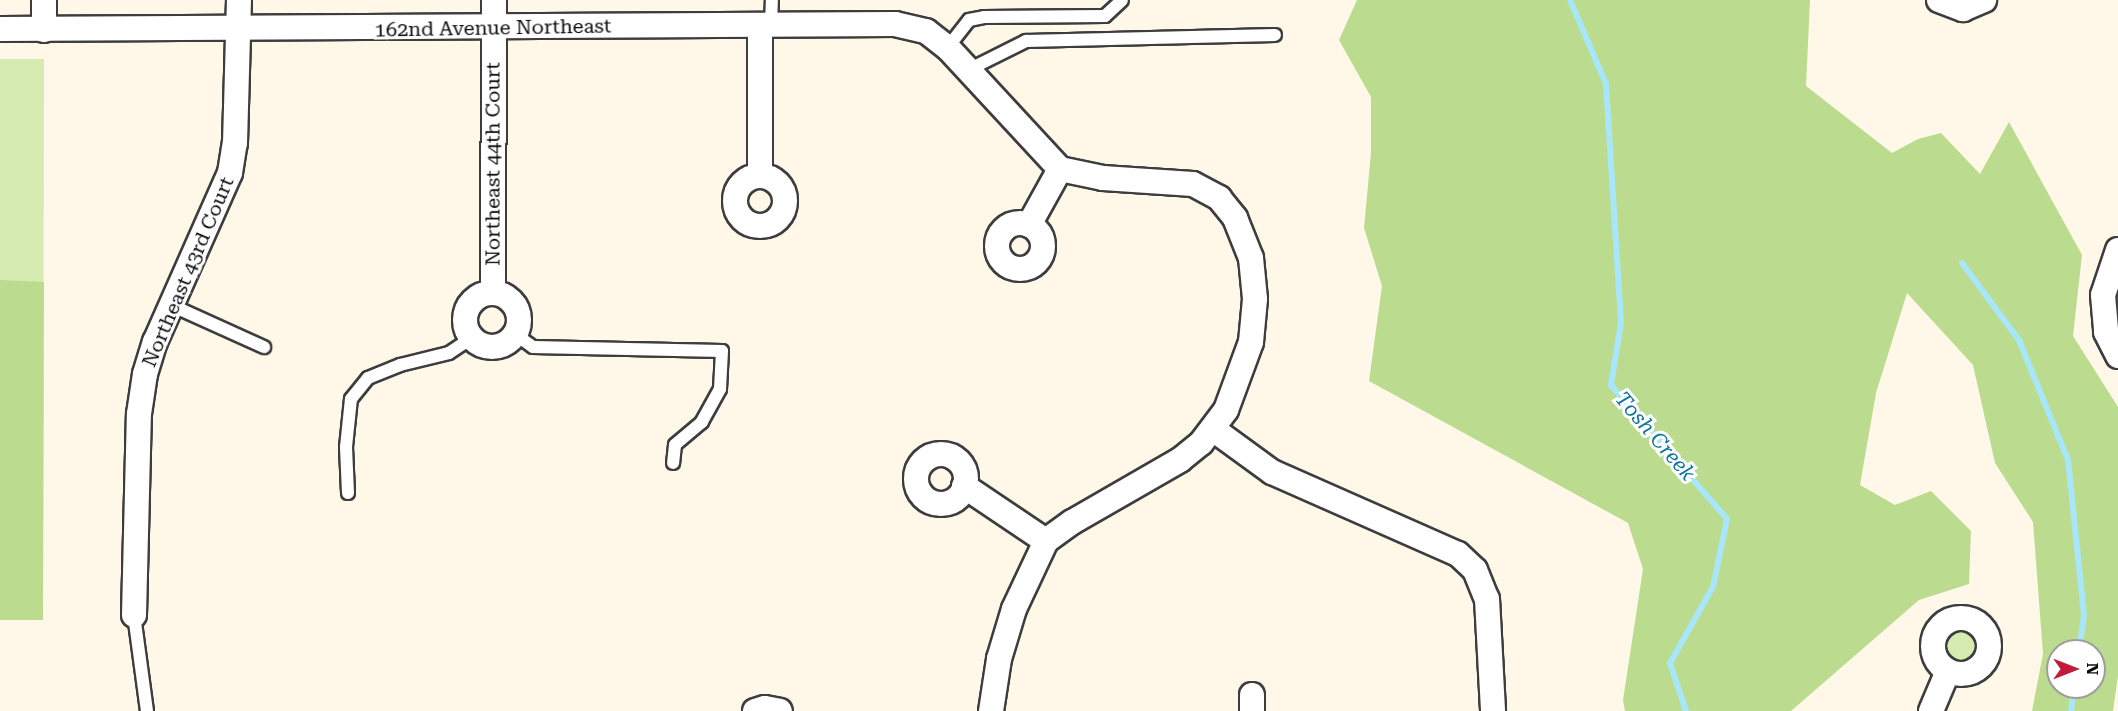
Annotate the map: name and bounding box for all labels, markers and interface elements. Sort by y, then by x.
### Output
street label: 162nd Avenue Northeast [374,14,612,42]
street label: Northeast 44th Court [481,62,505,266]
street label: Northeast 43rd Court [137,173,239,371]
water label: Tosh Creek [1610,386,1700,486]
north arrow [2046,639,2106,699]
text: N [2083,663,2102,675]

